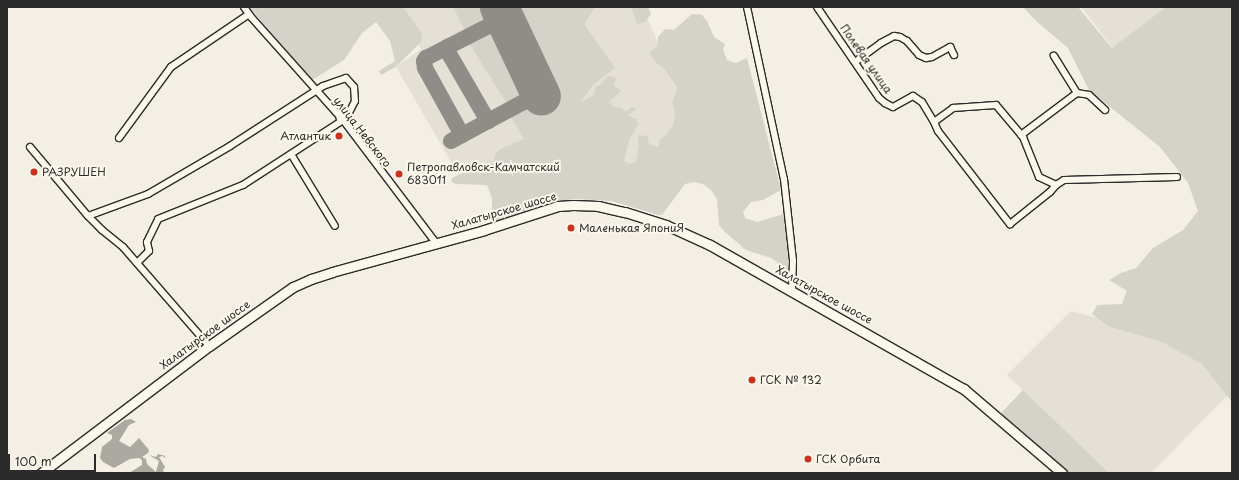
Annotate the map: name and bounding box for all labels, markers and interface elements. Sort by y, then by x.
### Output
street label: Полевая улица [837,22,895,96]
street label: улица Невского [330,94,394,170]
place label: Атлантик [280,129,331,143]
marker: Атлантик [334,131,344,141]
place label: Петропавловск-Камчатский 683011 [407,161,560,187]
place label: РАЗРУШЕН [42,165,106,179]
marker: РАЗРУШЕН [29,167,39,177]
marker: Петропавловск-Камчатский 683011 [394,169,404,179]
street label: Халатырское шоссе [450,190,558,232]
place label: Маленькая ЯпониЯ [579,221,684,235]
marker: Маленькая ЯпониЯ [566,223,576,233]
street label: Халатырское шоссе [773,263,875,327]
street label: Халатырское шоссе [157,298,253,372]
place label: ГСК № 132 [760,373,822,387]
marker: ГСК № 132 [747,375,757,385]
scale bar [10,446,98,472]
text: 100 m [15,452,52,470]
place label: ГСК Орбита [816,452,881,466]
marker: ГСК Орбита [803,454,813,464]

